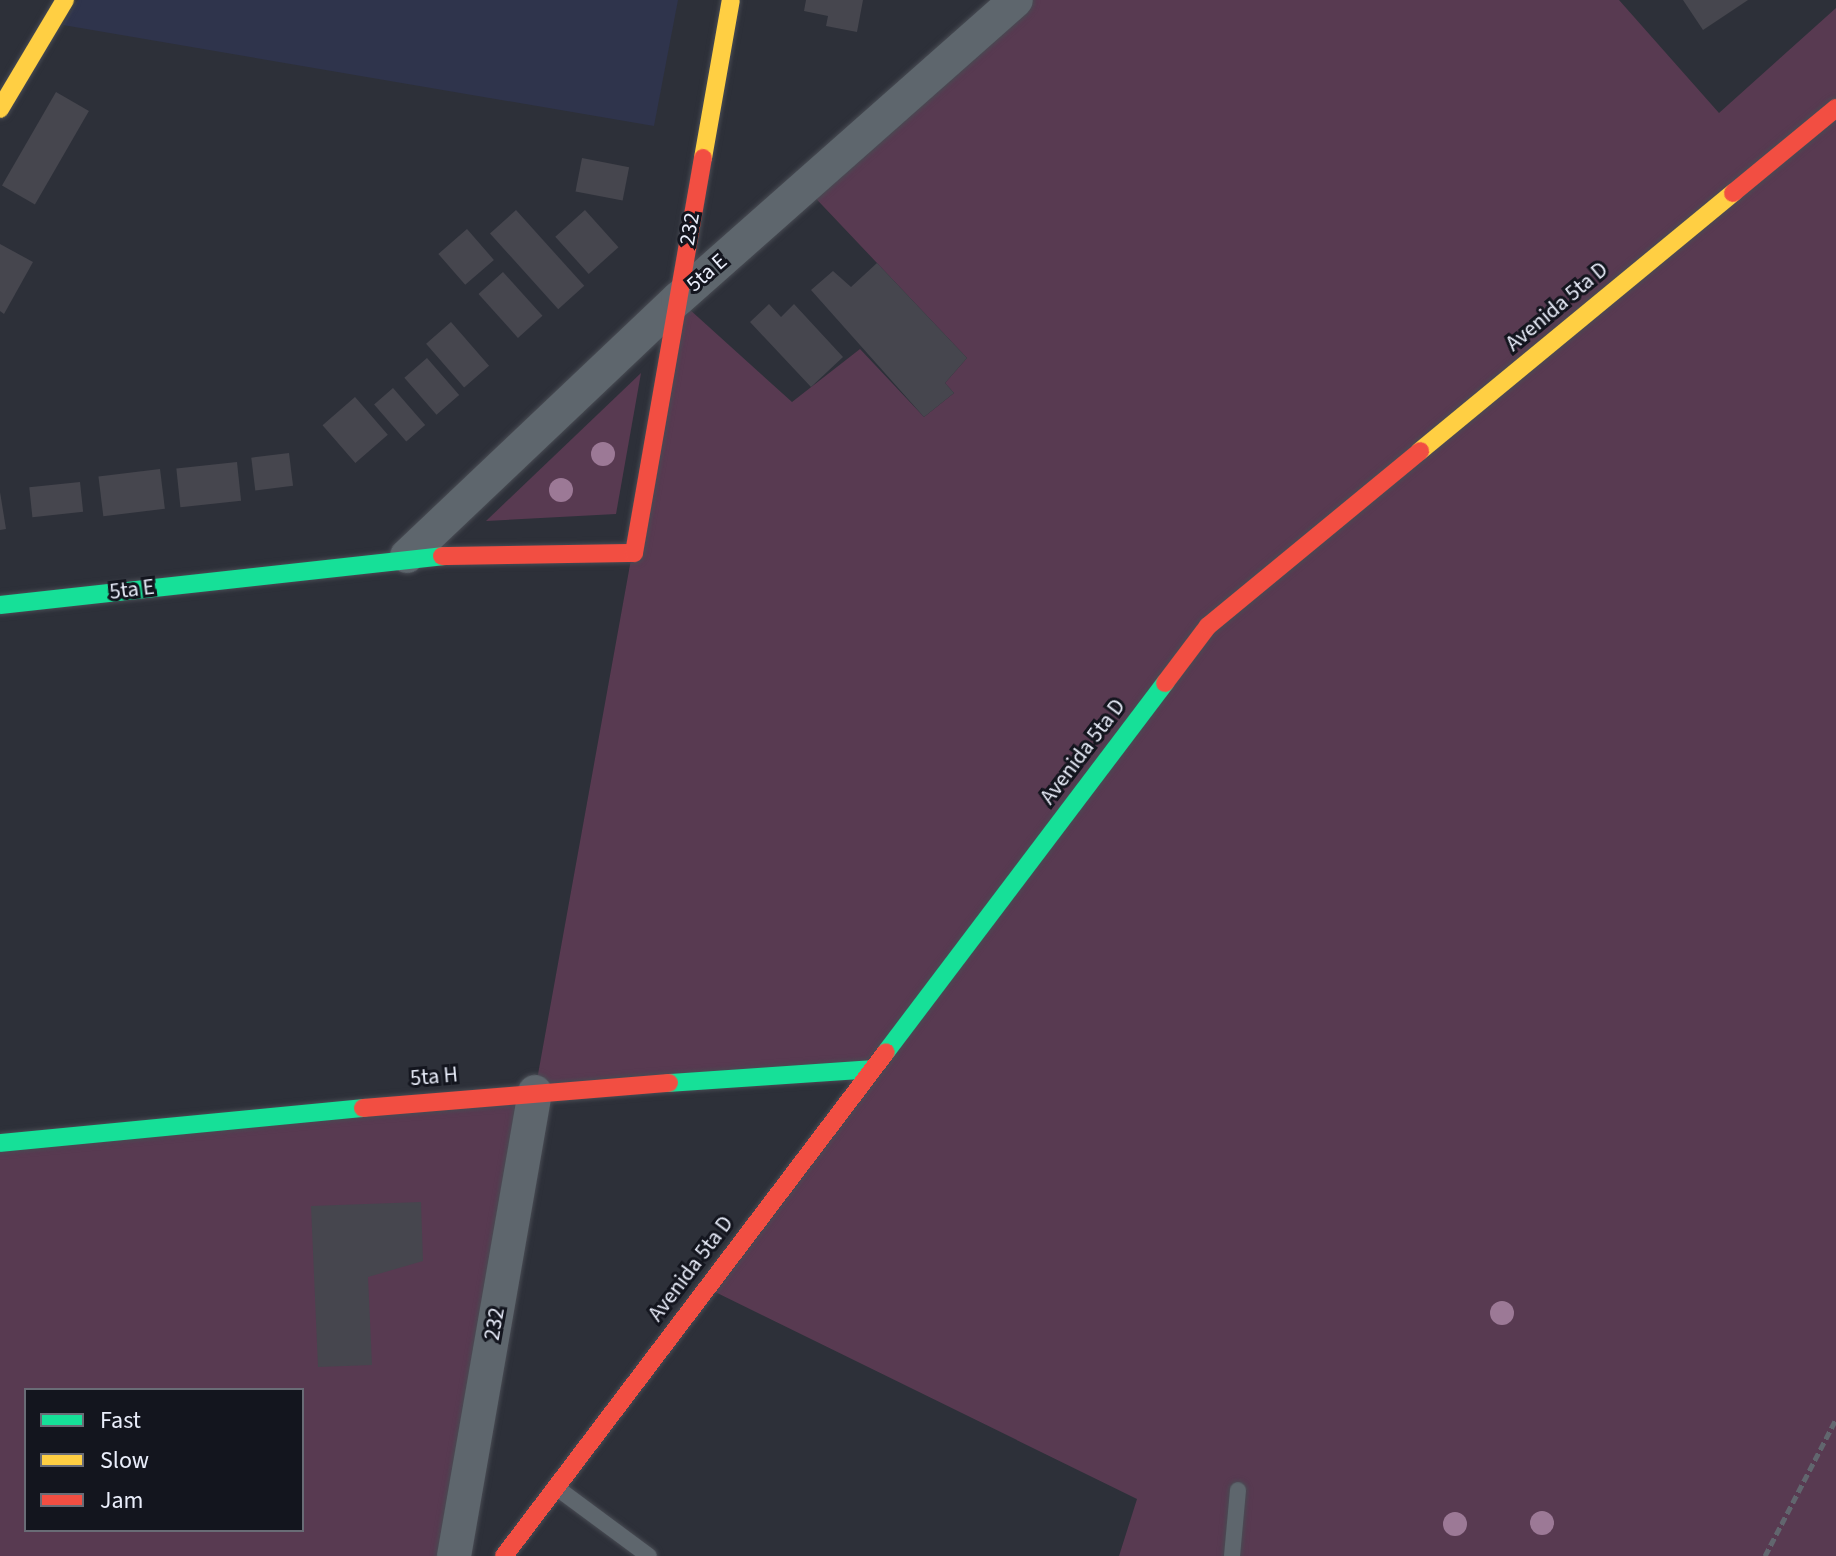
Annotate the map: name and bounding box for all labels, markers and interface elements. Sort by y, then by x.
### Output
street label: 232 [674,211,706,247]
street label: 5ta E [681,248,733,298]
street label: Avenida 5ta D [1501,257,1613,357]
street label: 5ta E [108,574,156,606]
street label: Avenida 5ta D [1035,694,1131,810]
street label: 5ta H [409,1062,459,1092]
street label: Avenida 5ta D [643,1211,739,1327]
street label: 232 [479,1306,511,1342]
legend [24,1388,304,1532]
text: Fast [100,1403,141,1438]
text: Slow [100,1443,149,1478]
text: Jam [100,1483,144,1518]

